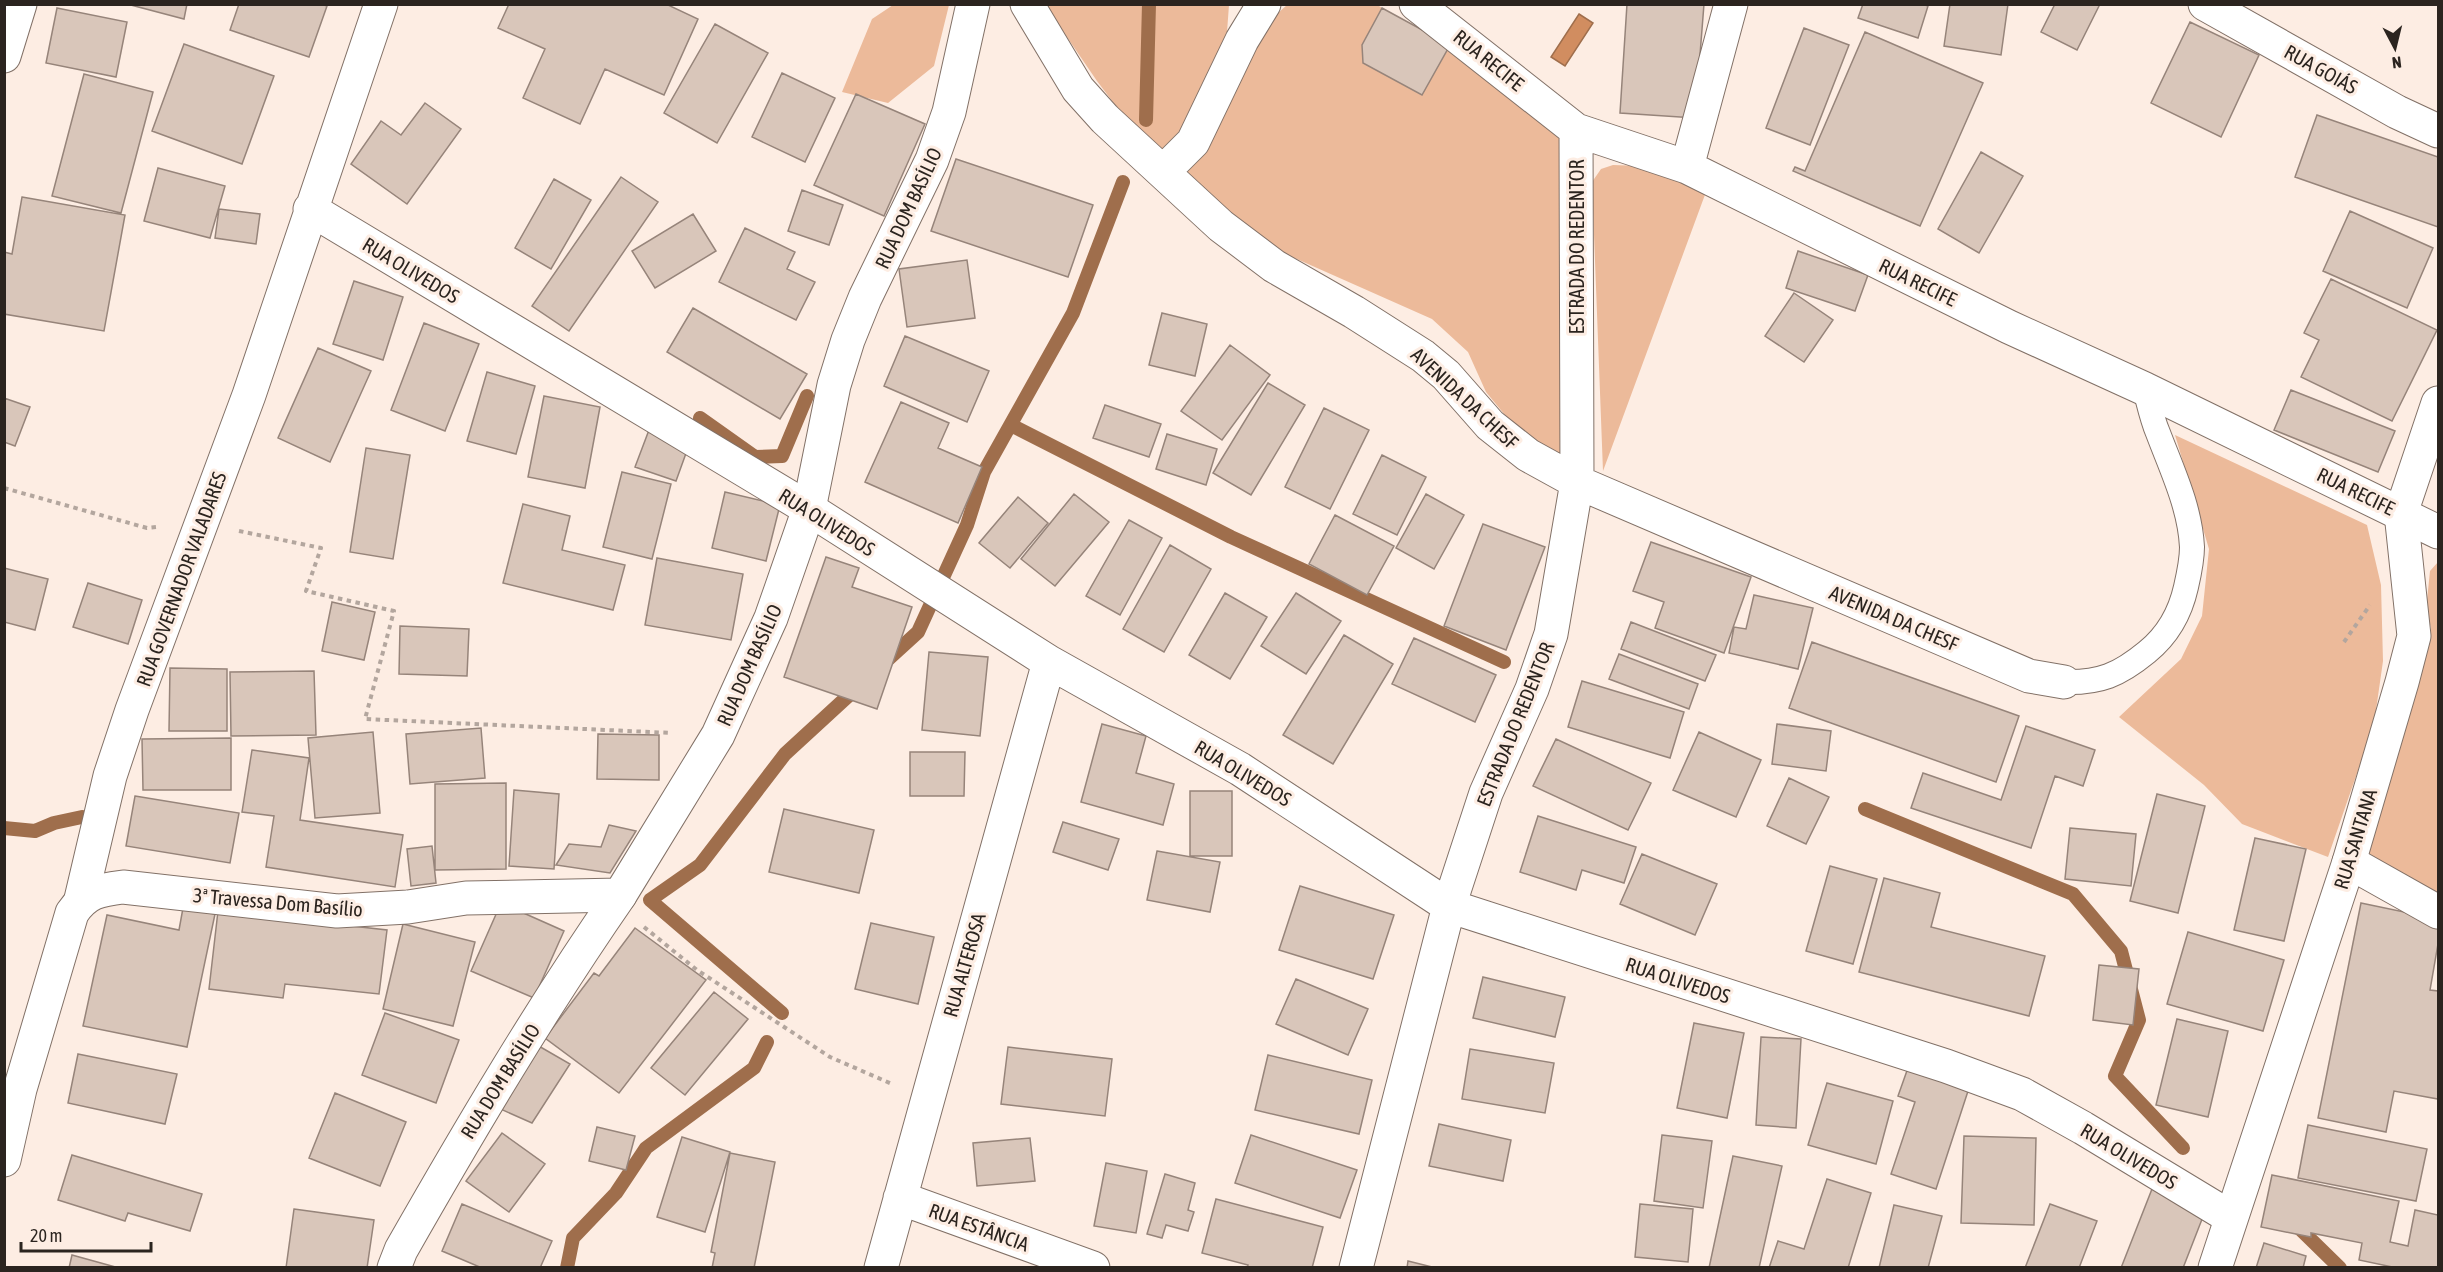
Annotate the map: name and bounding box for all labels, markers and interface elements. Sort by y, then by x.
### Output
north arrow [2365,18,2425,78]
street label: RUA RECIFE [1449,25,1529,96]
street label: RUA GOIÁS [2280,40,2362,98]
text: N [2391,53,2403,72]
street label: RUA DOM BASÍLIO [870,144,946,272]
street label: ESTRADA DO REDENTOR [1565,160,1588,334]
street label: RUA OLIVEDOS [359,232,463,308]
street label: RUA RECIFE [1875,253,1961,311]
street label: AVENIDA DA CHESF [1407,343,1523,453]
street label: RUA RECIFE [2313,462,2399,520]
street label: RUA GOVERNADOR VALADARES [131,469,231,689]
street label: RUA OLIVEDOS [775,484,879,560]
street label: AVENIDA DA CHESF [1826,581,1962,655]
street label: RUA DOM BASÍLIO [712,601,786,729]
street label: ESTRADA DO REDENTOR [1472,639,1558,809]
street label: RUA OLIVEDOS [1191,735,1295,811]
street label: RUA SANTANA [2329,786,2381,892]
street label: 3ª Travessa Dom Basílio [192,883,364,921]
street label: RUA ALTEROSA [938,910,990,1020]
street label: RUA OLIVEDOS [1623,952,1733,1008]
street label: RUA DOM BASÍLIO [456,1019,544,1143]
street label: RUA OLIVEDOS [2077,1118,2181,1194]
street label: RUA ESTÂNCIA [926,1198,1032,1256]
scale bar [21,1215,152,1253]
text: 20 m [30,1225,62,1246]

